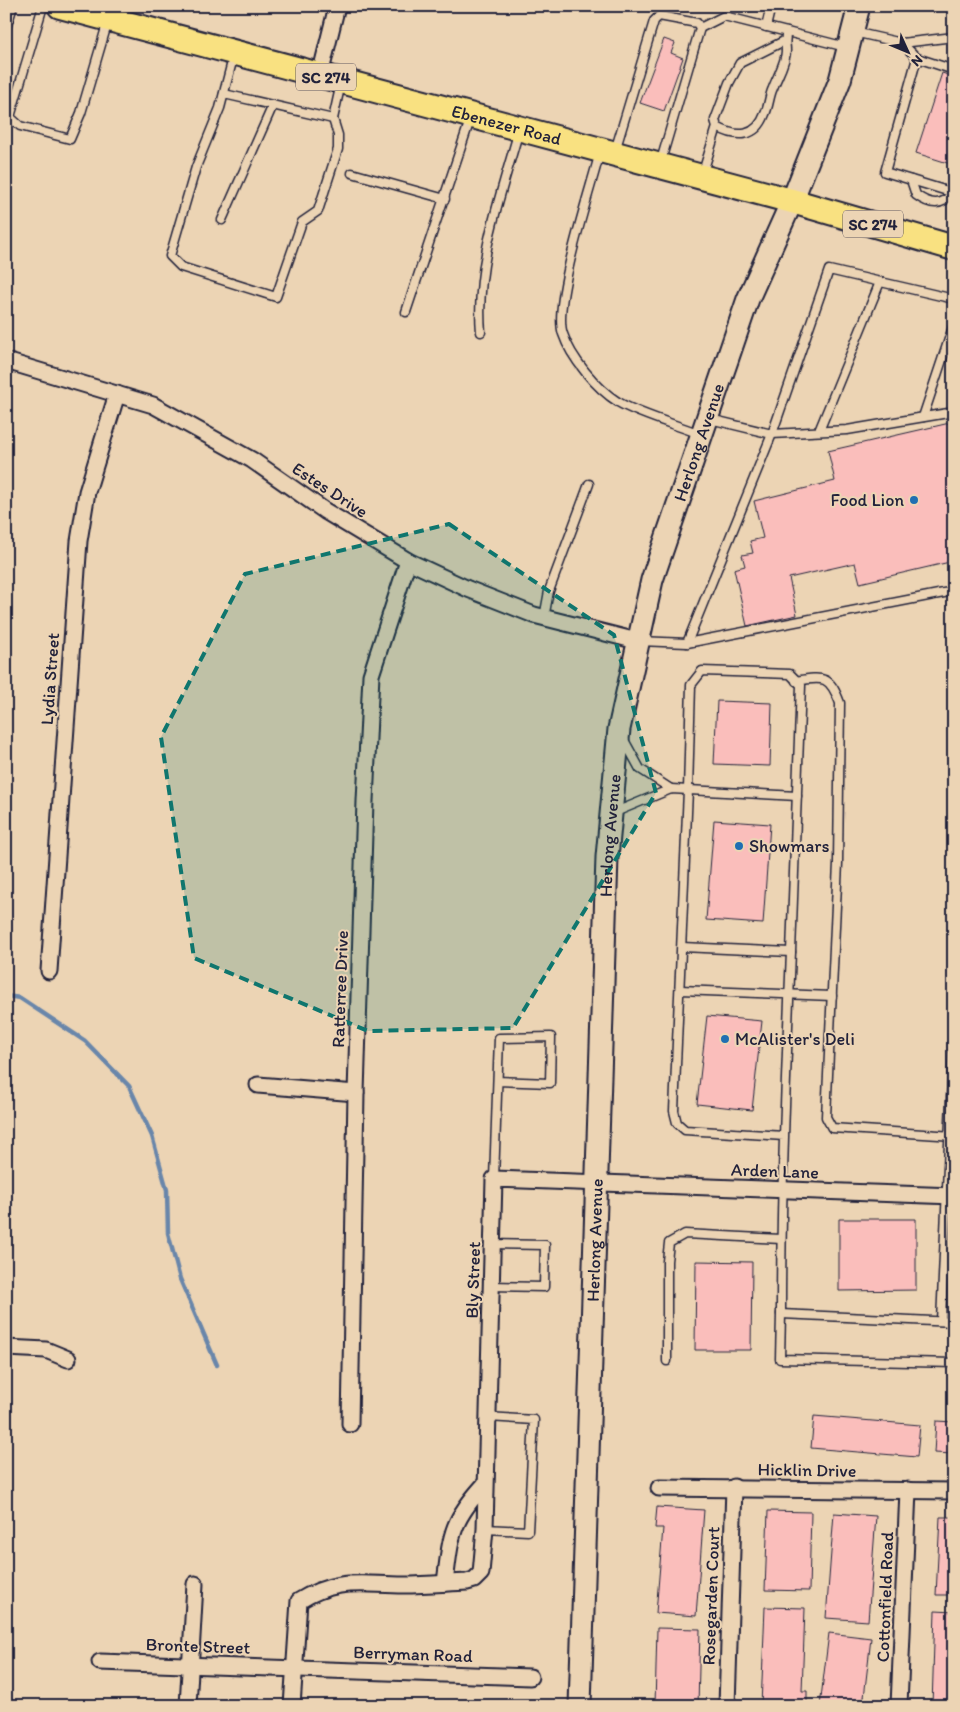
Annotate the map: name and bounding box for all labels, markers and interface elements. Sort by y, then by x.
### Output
north arrow [882,28,932,78]
text: N [908,51,926,70]
road number: SC 274 [296,64,356,90]
street label: Ebenezer Road [449,100,564,150]
road number: SC 274 [843,210,903,238]
street label: Herlong Avenue [669,381,729,504]
street label: Estes Drive [288,457,372,523]
place label: Food Lion [831,489,904,511]
marker: Food Lion [908,494,920,506]
street label: Lydia Street [36,632,64,726]
street label: Herlong Avenue [595,773,626,897]
place label: Showmars [749,835,829,857]
marker: Showmars [733,840,745,852]
street label: Ratterree Drive [327,930,353,1048]
place label: McAlister's Deli [735,1028,855,1050]
marker: McAlister's Deli [719,1033,731,1045]
street label: Arden Lane [731,1158,819,1184]
street label: Herlong Avenue [582,1178,608,1302]
street label: Bly Street [461,1241,485,1319]
street label: Hicklin Drive [757,1458,857,1482]
street label: Rosegarden Court [698,1526,724,1666]
street label: Cottonfield Road [872,1531,898,1663]
street label: Bronte Street [145,1633,251,1659]
street label: Berryman Road [353,1641,473,1667]

